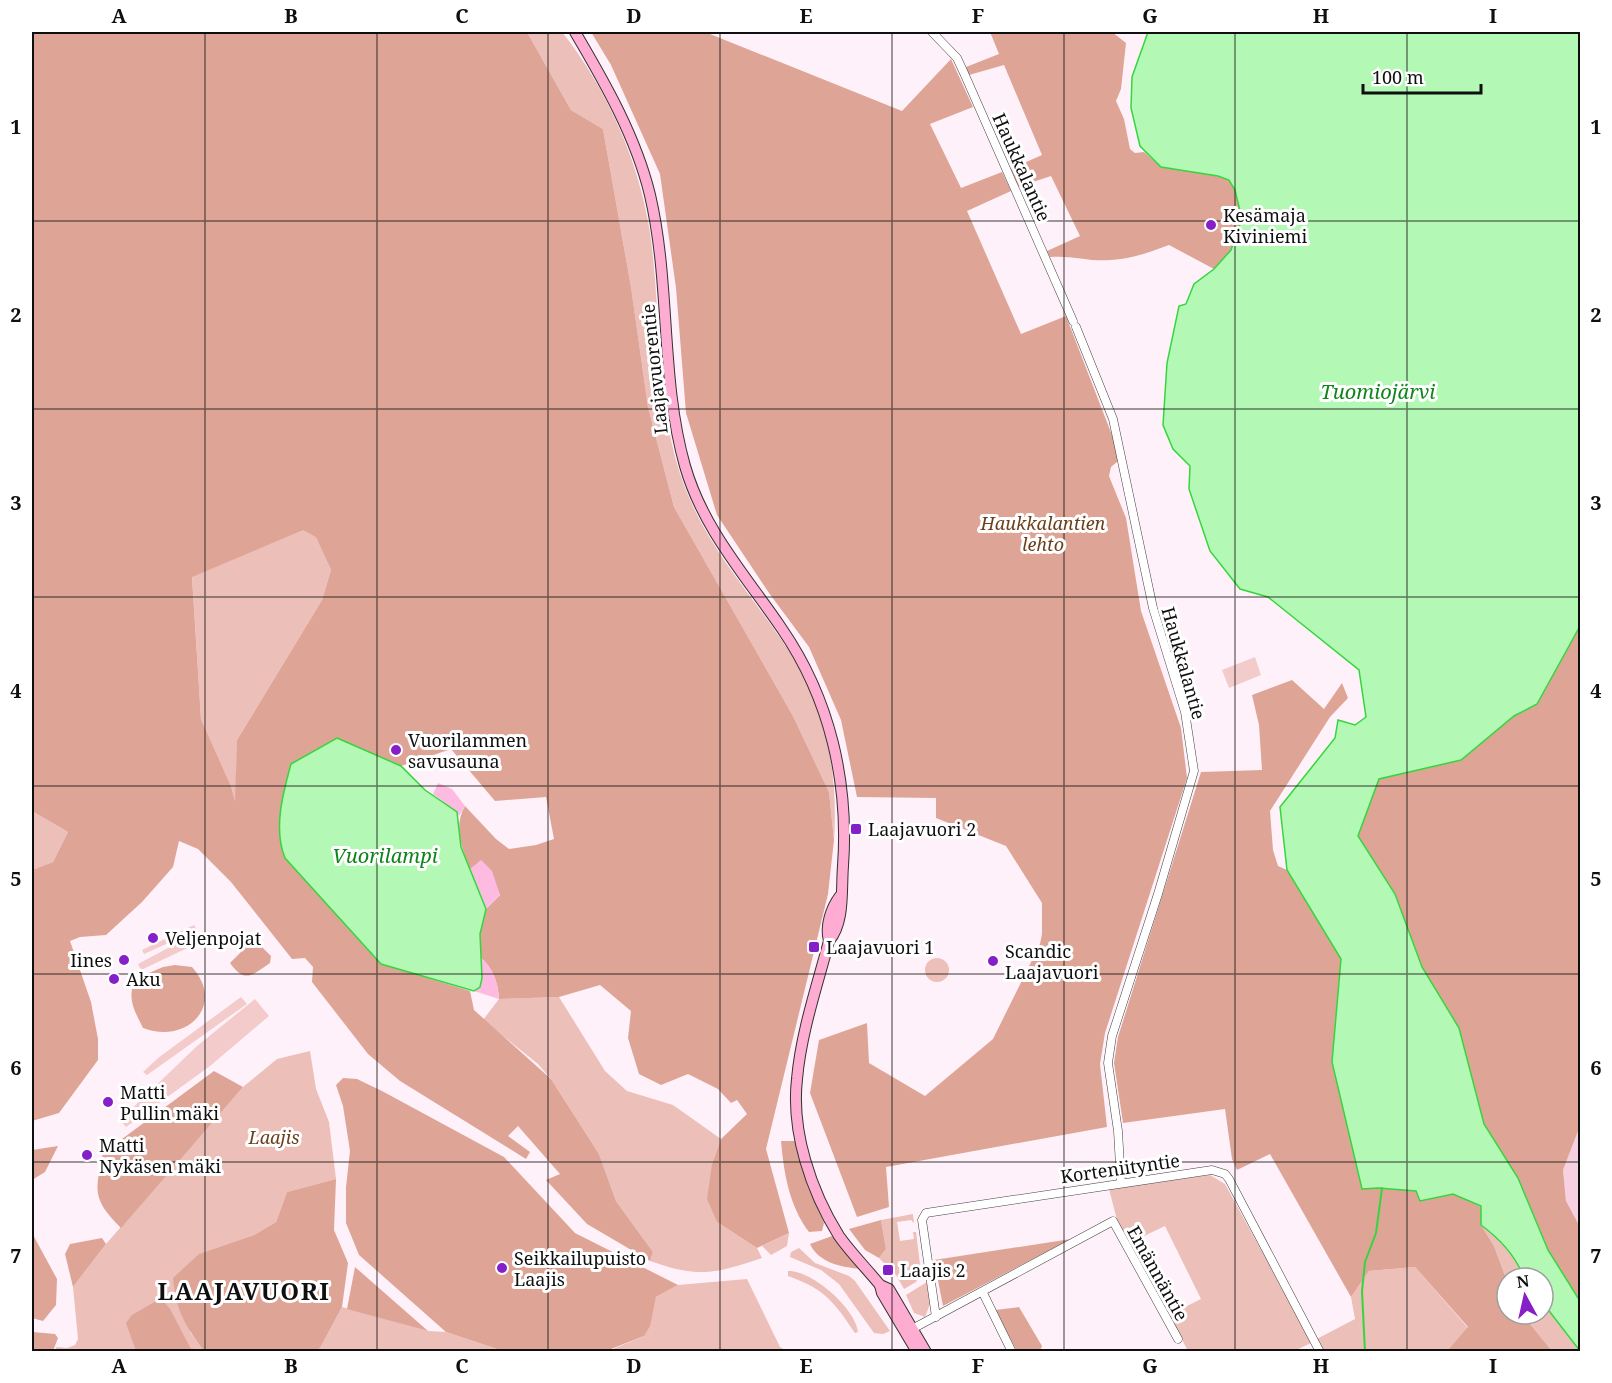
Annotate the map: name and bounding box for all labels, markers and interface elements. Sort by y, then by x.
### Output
text: A [111,2,127,29]
text: B [284,2,298,29]
text: C [455,2,469,29]
text: D [626,2,642,29]
text: E [799,2,813,29]
text: F [972,2,984,29]
text: G [1142,2,1158,29]
text: H [1313,2,1329,29]
text: I [1489,2,1497,29]
scale bar [1363,57,1482,95]
text: 100 m [1372,65,1424,89]
street label: Haukkalantie [987,109,1057,225]
text: 1 [10,113,22,140]
text: 1 [1590,113,1602,140]
place label: Kesämaja Kiviniemi [1223,203,1308,248]
marker: Kesämaja Kiviniemi [1204,218,1218,232]
text: 2 [10,301,22,328]
text: 2 [1590,301,1602,328]
street label: Laajavuorentie [635,303,673,435]
water label: Tuomiojärvi [1321,378,1435,405]
text: 3 [10,489,22,516]
text: 3 [1590,489,1602,516]
park label: Haukkalantien lehto [980,511,1106,556]
street label: Haukkalantie [1156,604,1212,722]
text: 4 [10,677,22,704]
text: 4 [1590,677,1602,704]
place label: Vuorilammen savusauna [408,728,528,773]
marker: Vuorilammen savusauna [389,743,403,757]
place label: Laajavuori 2 [868,817,976,841]
marker: Laajavuori 2 [849,822,863,836]
water label: Vuorilampi [332,842,438,869]
text: 5 [10,865,22,892]
text: 5 [1590,865,1602,892]
place label: Veljenpojat [165,926,261,950]
marker: Veljenpojat [146,931,160,945]
place label: Laajavuori 1 [826,935,934,959]
place label: Scandic Laajavuori [1005,939,1099,984]
marker: Laajavuori 1 [807,940,821,954]
place label: Iines [70,948,112,972]
marker: Iines [117,953,131,967]
marker: Scandic Laajavuori [986,954,1000,968]
place label: Aku [126,967,161,991]
marker: Aku [107,972,121,986]
text: 6 [10,1054,22,1081]
text: 6 [1590,1054,1602,1081]
place label: Matti Pullin mäki [120,1080,219,1125]
marker: Matti Pullin mäki [101,1095,115,1109]
park label: Laajis [247,1125,300,1149]
place label: Matti Nykäsen mäki [99,1133,221,1178]
marker: Matti Nykäsen mäki [80,1148,94,1162]
street label: Korteniityntie [1059,1148,1181,1188]
street label: Emännäntie [1122,1221,1194,1325]
text: 7 [10,1242,22,1269]
text: 7 [1590,1242,1602,1269]
place label: Seikkailupuisto Laajis [514,1246,646,1291]
place label: Laajis 2 [900,1258,966,1282]
marker: Seikkailupuisto Laajis [495,1261,509,1275]
marker: Laajis 2 [881,1263,895,1277]
north arrow [1495,1266,1555,1326]
text: N [1515,1269,1531,1293]
district label: LAAJAVUORI [158,1274,330,1307]
text: A [111,1352,127,1379]
text: B [284,1352,298,1379]
text: C [455,1352,469,1379]
text: D [626,1352,642,1379]
text: E [799,1352,813,1379]
text: F [972,1352,984,1379]
text: G [1142,1352,1158,1379]
text: H [1313,1352,1329,1379]
text: I [1489,1352,1497,1379]

